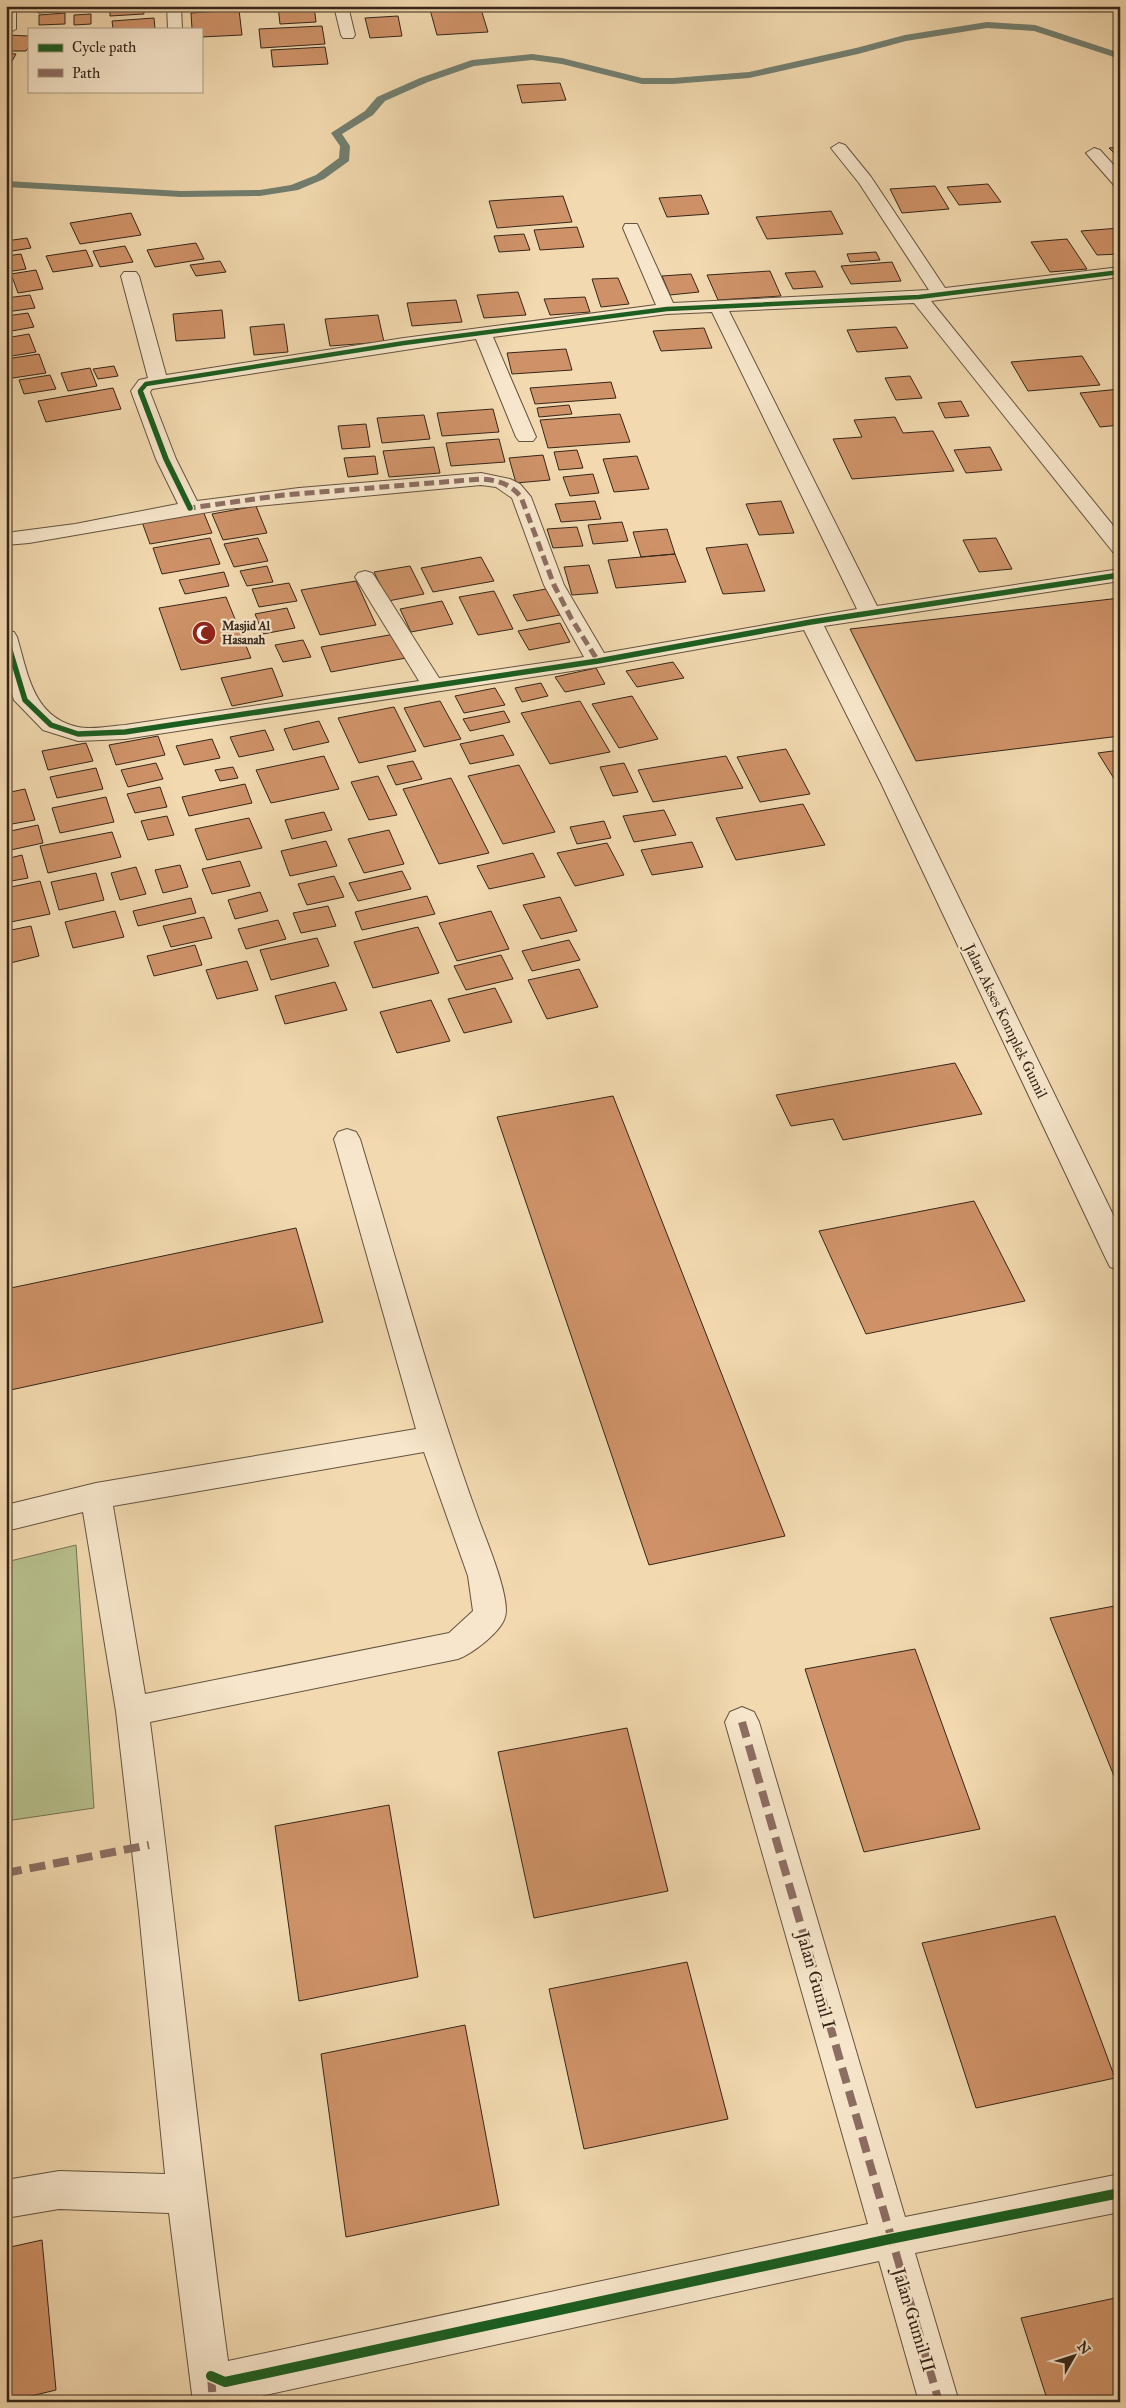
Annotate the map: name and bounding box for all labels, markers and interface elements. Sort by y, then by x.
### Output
legend [28,28,202,92]
text: Cycle path [72,38,137,56]
text: Path [72,64,101,82]
place label: Masjid Al Hasanah [222,619,271,647]
mosque icon: Masjid Al Hasanah [191,620,217,646]
street label: Jalan Akses Komplek Gumil [959,939,1052,1102]
street label: Jalan Gumil I [790,1927,840,2032]
street label: Jalan Gumil II [886,2263,940,2375]
north arrow [1048,2330,1098,2380]
text: N [1073,2338,1094,2358]

